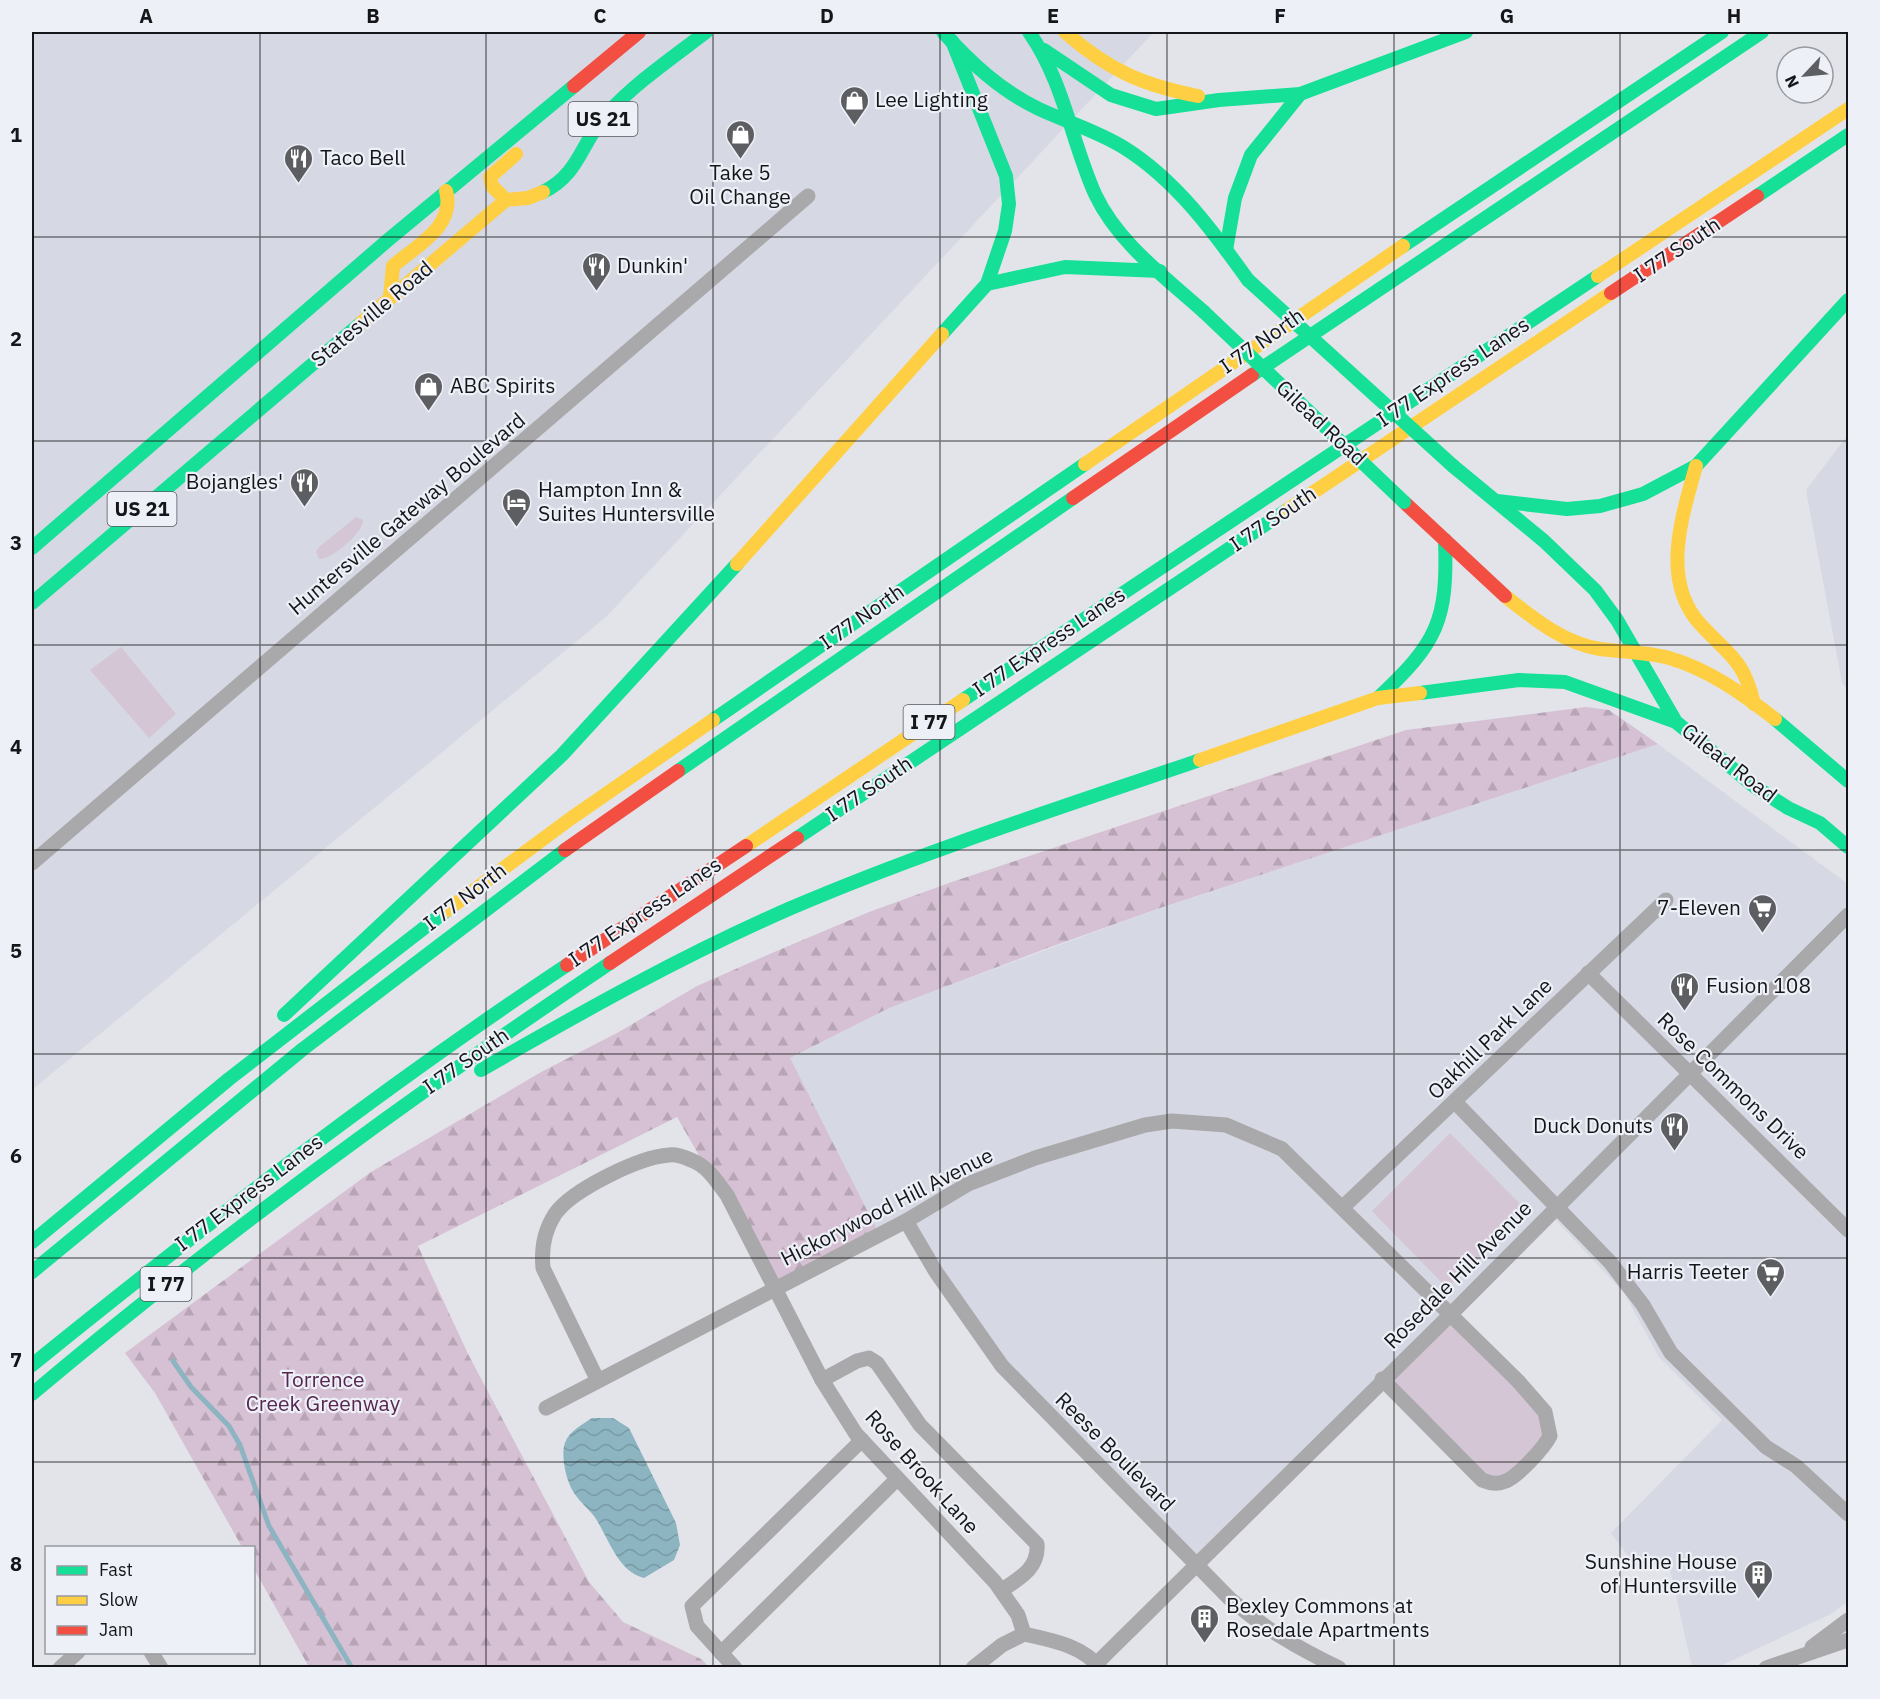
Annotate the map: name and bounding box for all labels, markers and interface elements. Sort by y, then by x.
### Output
text: A [139,2,153,29]
text: B [366,2,380,29]
text: C [593,2,607,29]
text: D [820,2,834,29]
text: E [1047,2,1059,29]
text: F [1274,2,1286,29]
text: G [1500,2,1514,29]
text: H [1727,2,1741,29]
north arrow [1775,45,1835,105]
text: N [1780,72,1803,91]
shop icon: Lee Lighting [838,84,870,126]
place label: Lee Lighting [875,85,988,113]
road number: US 21 [568,102,638,136]
shop icon: Take 5 Oil Change [724,118,756,160]
text: 1 [10,121,22,148]
restaurant icon: Taco Bell [283,142,315,184]
place label: Taco Bell [320,143,406,171]
place label: Take 5 Oil Change [689,158,791,210]
street label: I 77 South [1628,210,1725,288]
restaurant icon: Dunkin' [580,250,612,292]
place label: Dunkin' [617,251,688,279]
street label: Statesville Road [304,254,438,373]
street label: I 77 North [1214,301,1309,380]
street label: I 77 Express Lanes [1371,310,1534,433]
text: 2 [10,325,22,352]
shop icon: ABC Spirits [413,370,445,412]
place label: ABC Spirits [450,371,555,399]
street label: Gilead Road [1271,373,1373,471]
street label: Huntersville Gateway Boulevard [282,406,531,621]
restaurant icon: Bojangles' [288,466,320,508]
place label: Bojangles' [186,467,283,495]
place label: Hampton Inn & Suites Huntersville [538,475,715,527]
street label: I 77 South [1224,479,1321,557]
hotel icon: Hampton Inn & Suites Huntersville [501,486,533,528]
road number: US 21 [108,492,176,526]
text: 3 [10,529,22,556]
street label: I 77 North [814,577,909,656]
street label: I 77 Express Lanes [967,580,1130,703]
road number: I 77 [904,705,954,739]
street label: Gilead Road [1676,716,1783,808]
text: 4 [10,733,22,760]
street label: I 77 South [820,749,917,827]
street label: I 77 Express Lanes [563,850,726,973]
street label: I 77 North [417,856,512,937]
supermarket icon: 7-Eleven [1746,892,1778,934]
place label: 7-Eleven [1657,893,1741,921]
text: 5 [10,937,22,964]
restaurant icon: Fusion 108 [1669,970,1701,1012]
place label: Fusion 108 [1706,971,1811,999]
street label: Oakhill Park Lane [1421,972,1558,1105]
street label: Rose Commons Drive [1652,1006,1816,1165]
street label: I 77 South [417,1020,514,1100]
restaurant icon: Duck Donuts [1658,1110,1690,1152]
place label: Duck Donuts [1533,1111,1653,1139]
street label: I 77 Express Lanes [169,1127,328,1257]
street label: Hickorywood Hill Avenue [776,1140,997,1272]
text: 6 [10,1142,22,1169]
street label: Rosedale Hill Avenue [1377,1194,1537,1354]
supermarket icon: Harris Teeter [1754,1256,1786,1298]
place label: Harris Teeter [1627,1257,1749,1285]
road number: I 77 [140,1267,192,1301]
text: 7 [10,1346,22,1373]
park label: Torrence Creek Greenway [246,1365,401,1417]
street label: Reese Boulevard [1050,1385,1182,1517]
street label: Rose Brook Lane [860,1403,986,1539]
legend [45,1546,255,1654]
place label: Sunshine House of Huntersville [1585,1547,1737,1599]
text: 8 [10,1550,22,1577]
text: Fast [99,1558,133,1581]
building icon: Sunshine House of Huntersville [1742,1558,1774,1600]
text: Slow [99,1588,138,1611]
place label: Bexley Commons at Rosedale Apartments [1226,1591,1430,1643]
building icon: Bexley Commons at Rosedale Apartments [1189,1602,1221,1644]
text: Jam [99,1618,134,1641]

